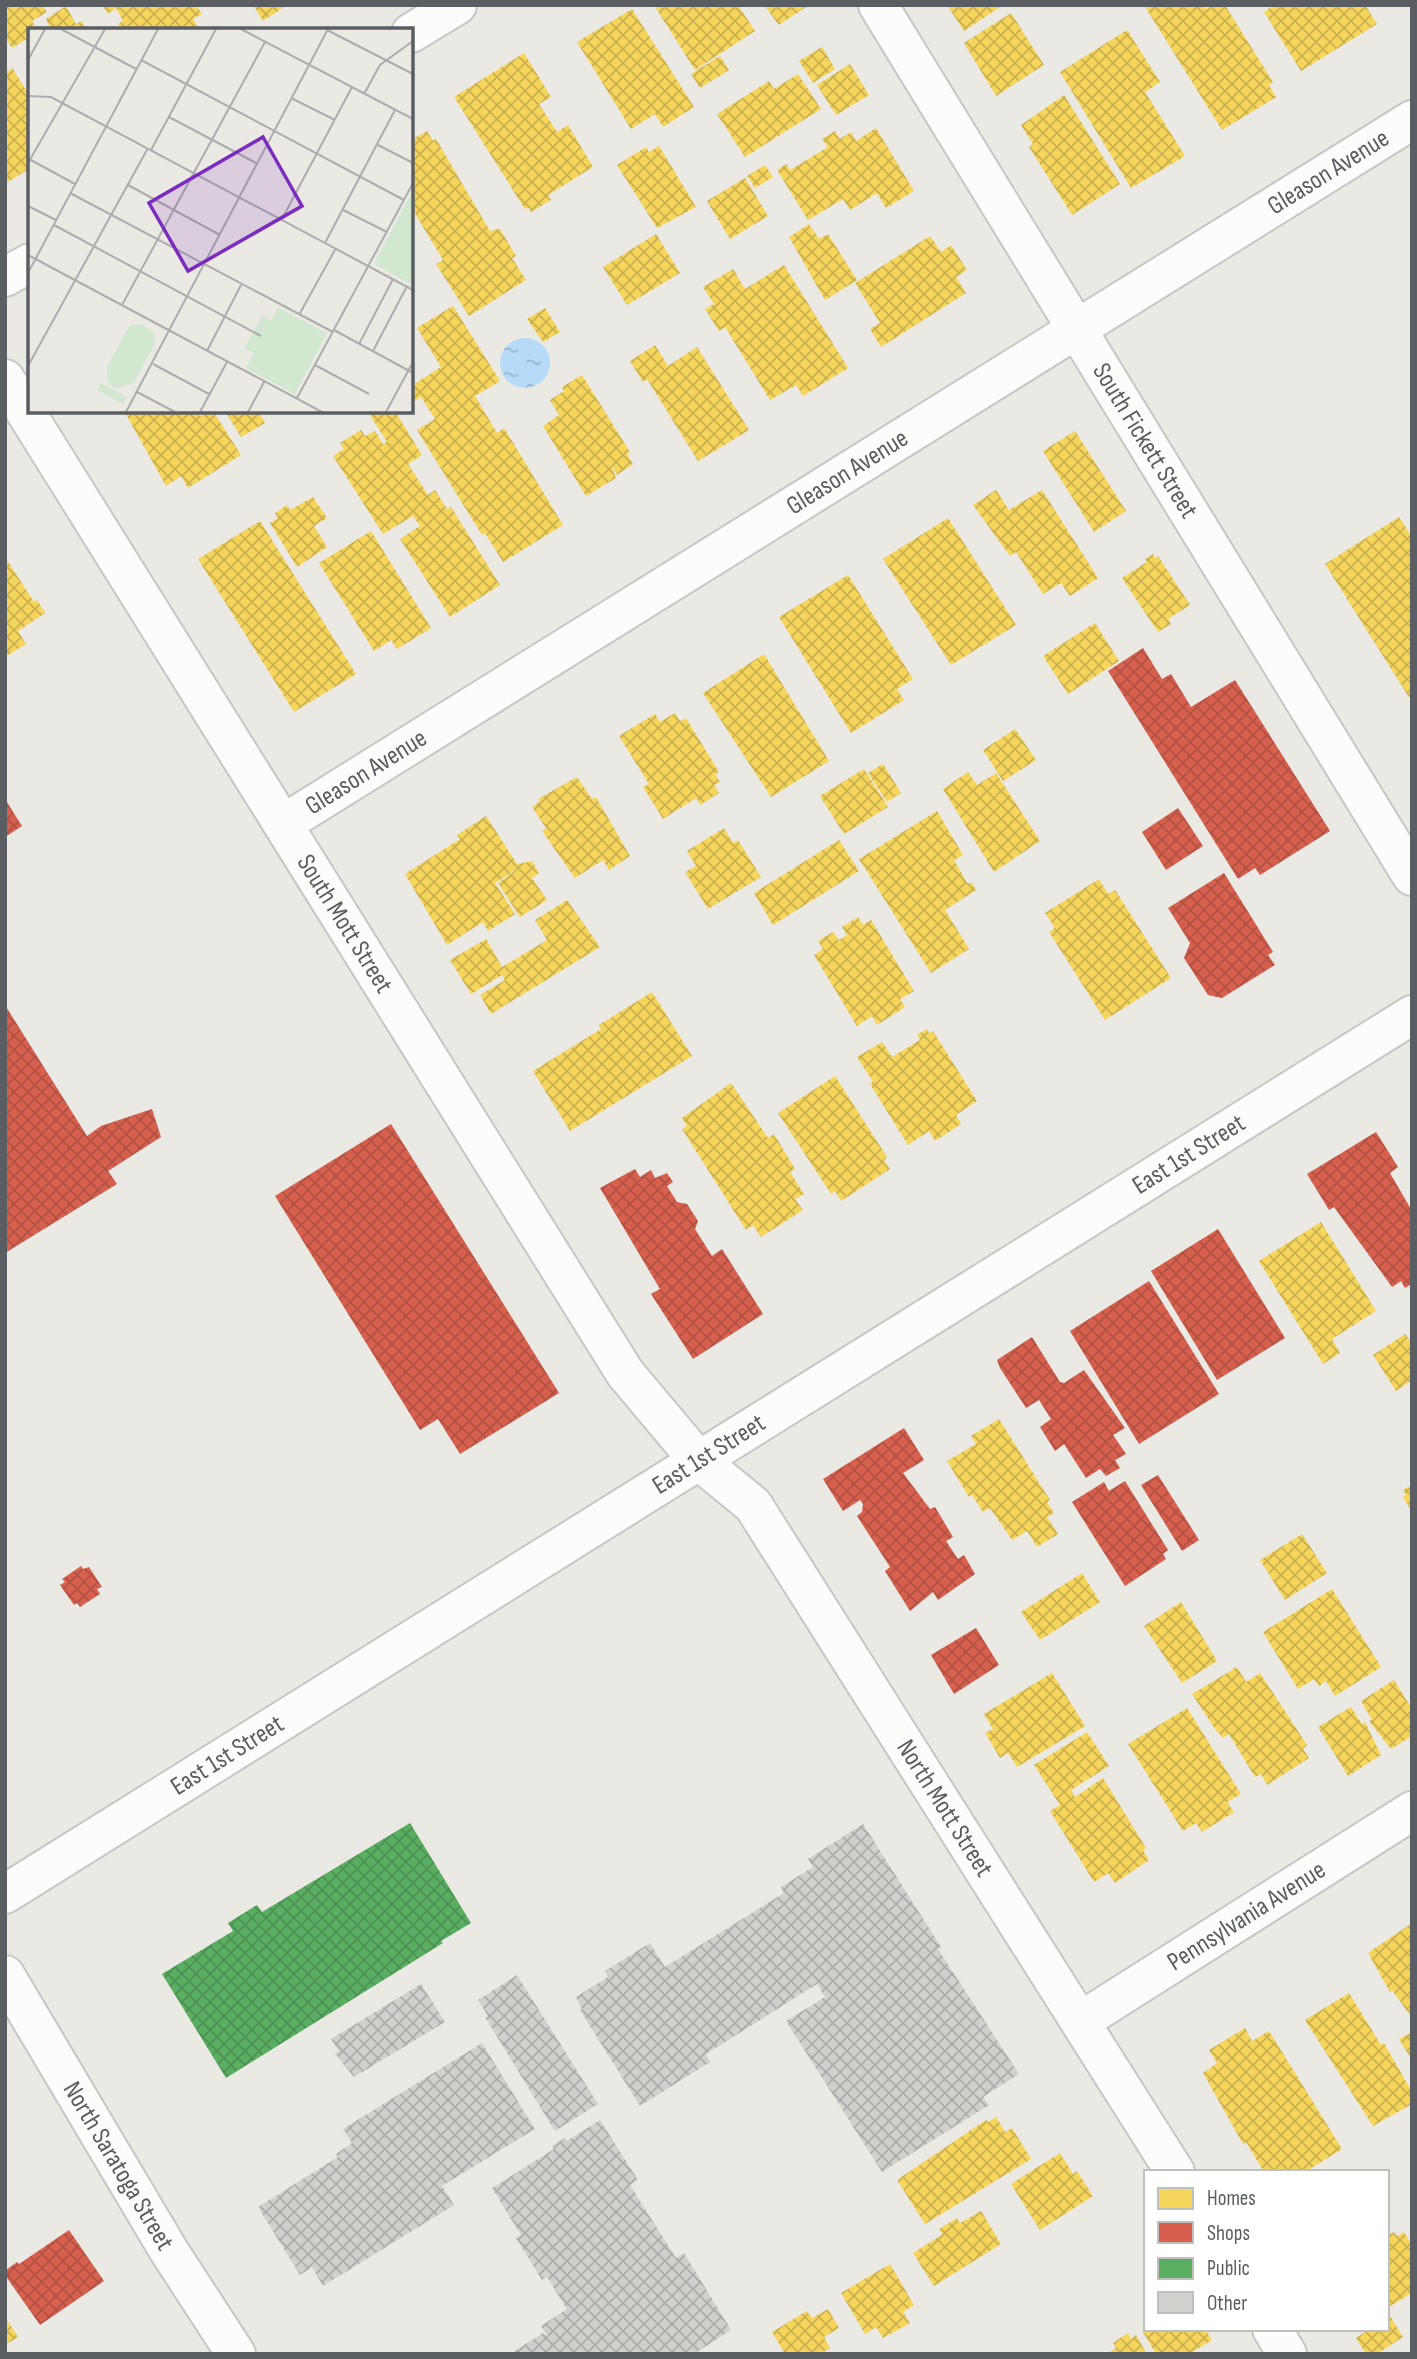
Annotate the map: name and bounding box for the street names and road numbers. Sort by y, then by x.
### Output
street label: Gleason Avenue [1262,123,1395,222]
street label: South Fickett Street [1086,357,1204,524]
street label: Gleason Avenue [781,423,914,522]
street label: Gleason Avenue [300,723,433,822]
street label: South Mott Street [290,849,400,999]
street label: East 1st Street [1127,1107,1251,1201]
street label: East 1st Street [647,1407,771,1501]
street label: East 1st Street [165,1708,289,1802]
street label: North Mott Street [890,1734,1000,1883]
street label: Pennsylvania Avenue [1162,1854,1331,1978]
street label: North Saratoga Street [56,2076,181,2256]

